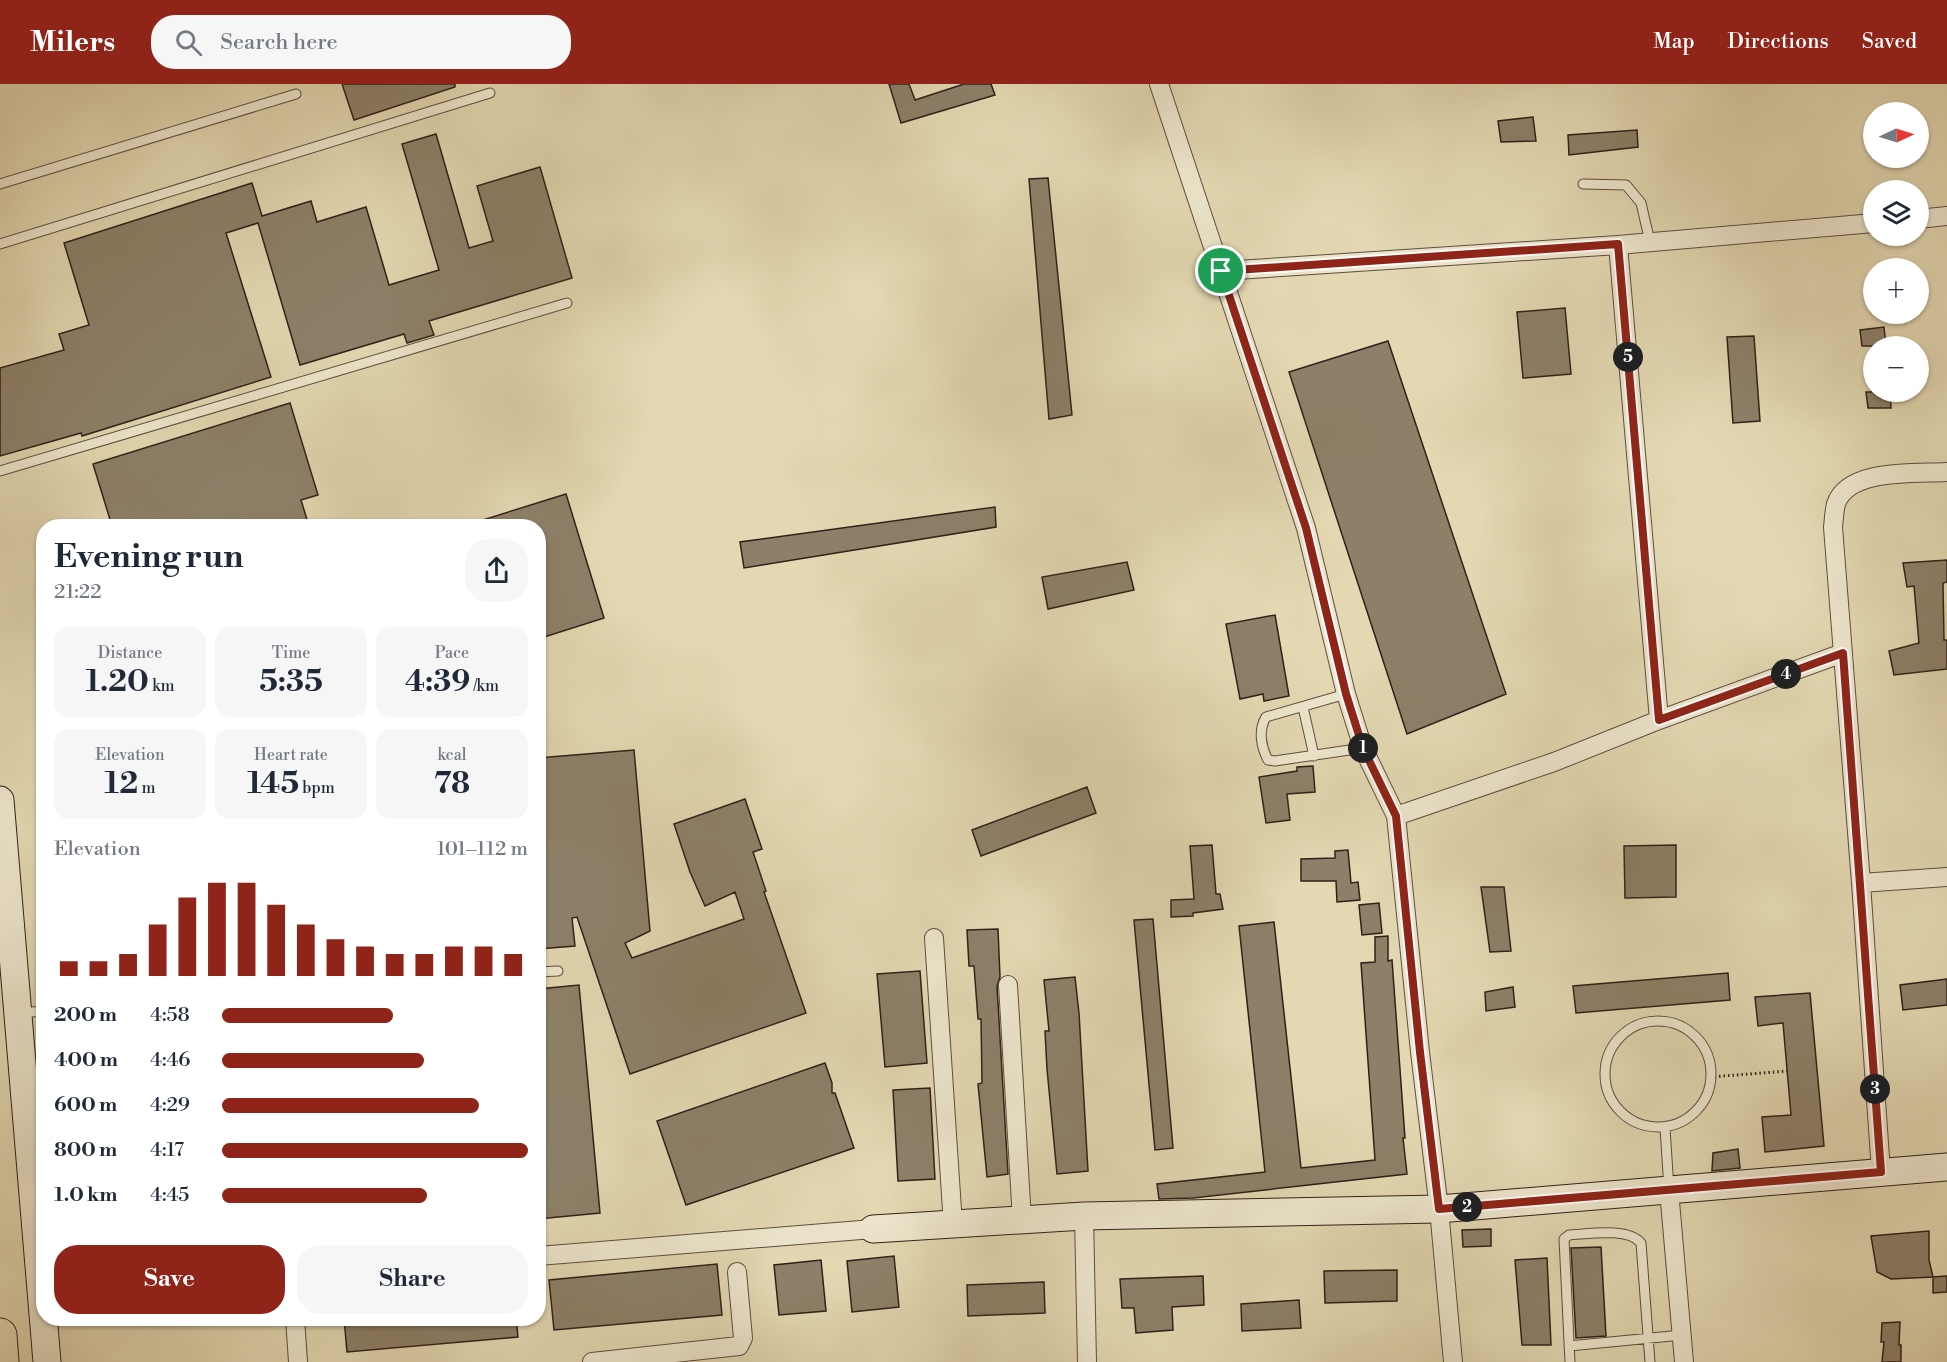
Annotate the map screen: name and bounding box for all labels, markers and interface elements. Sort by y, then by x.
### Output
search box [151,15,571,69]
text: Milers [30,25,115,60]
icon: search [172,26,205,59]
text: Search here [220,29,338,56]
text: Map [1653,29,1695,55]
text: Directions [1728,29,1829,55]
text: Saved [1862,29,1917,55]
north arrow [1863,102,1929,168]
map controls [1863,102,1929,402]
button: layers [1863,180,1929,246]
pin [1195,245,1246,296]
icon: arrive [1204,254,1237,287]
button: + [1863,258,1929,324]
button: − [1863,336,1929,402]
pin: 5 [1613,342,1643,372]
text: 5 [1623,347,1633,367]
text: Evening run [54,537,243,578]
button: share [465,539,528,602]
text: 21:22 [54,580,102,605]
text: Distance [98,643,162,663]
text: Time [272,643,310,663]
text: Pace [435,643,469,663]
pin: 4 [1771,659,1801,689]
text: 1.20 [85,663,149,701]
text: 5:35 [259,663,323,701]
text: 4:39 [405,663,470,701]
text: 4 [1781,664,1791,684]
text: km [149,676,175,696]
text: /km [470,676,499,696]
pin: 1 [1348,733,1378,763]
text: 1 [1359,738,1367,758]
text: Elevation [95,745,165,765]
text: Heart rate [254,745,328,765]
text: kcal [437,745,467,765]
text: 12 [104,765,138,803]
text: 145 [247,765,299,803]
text: 78 [434,765,470,803]
text: m [138,778,156,798]
text: bpm [299,778,335,798]
text: Elevation [54,837,141,862]
text: 101–112 m [437,837,528,862]
text: 200 m [54,1003,117,1028]
text: 4:58 [150,1003,190,1028]
text: 400 m [54,1048,118,1073]
text: 4:46 [150,1048,190,1073]
pin: 3 [1860,1074,1890,1104]
text: 3 [1870,1079,1880,1099]
text: 600 m [54,1093,117,1118]
text: 4:29 [150,1093,190,1118]
text: 800 m [54,1138,117,1163]
text: 4:17 [150,1138,184,1163]
text: 1.0 km [54,1183,118,1208]
text: 4:45 [150,1183,189,1208]
pin: 2 [1452,1192,1482,1222]
text: 2 [1462,1197,1472,1217]
button: Save [54,1245,285,1314]
button: Share [297,1245,528,1314]

